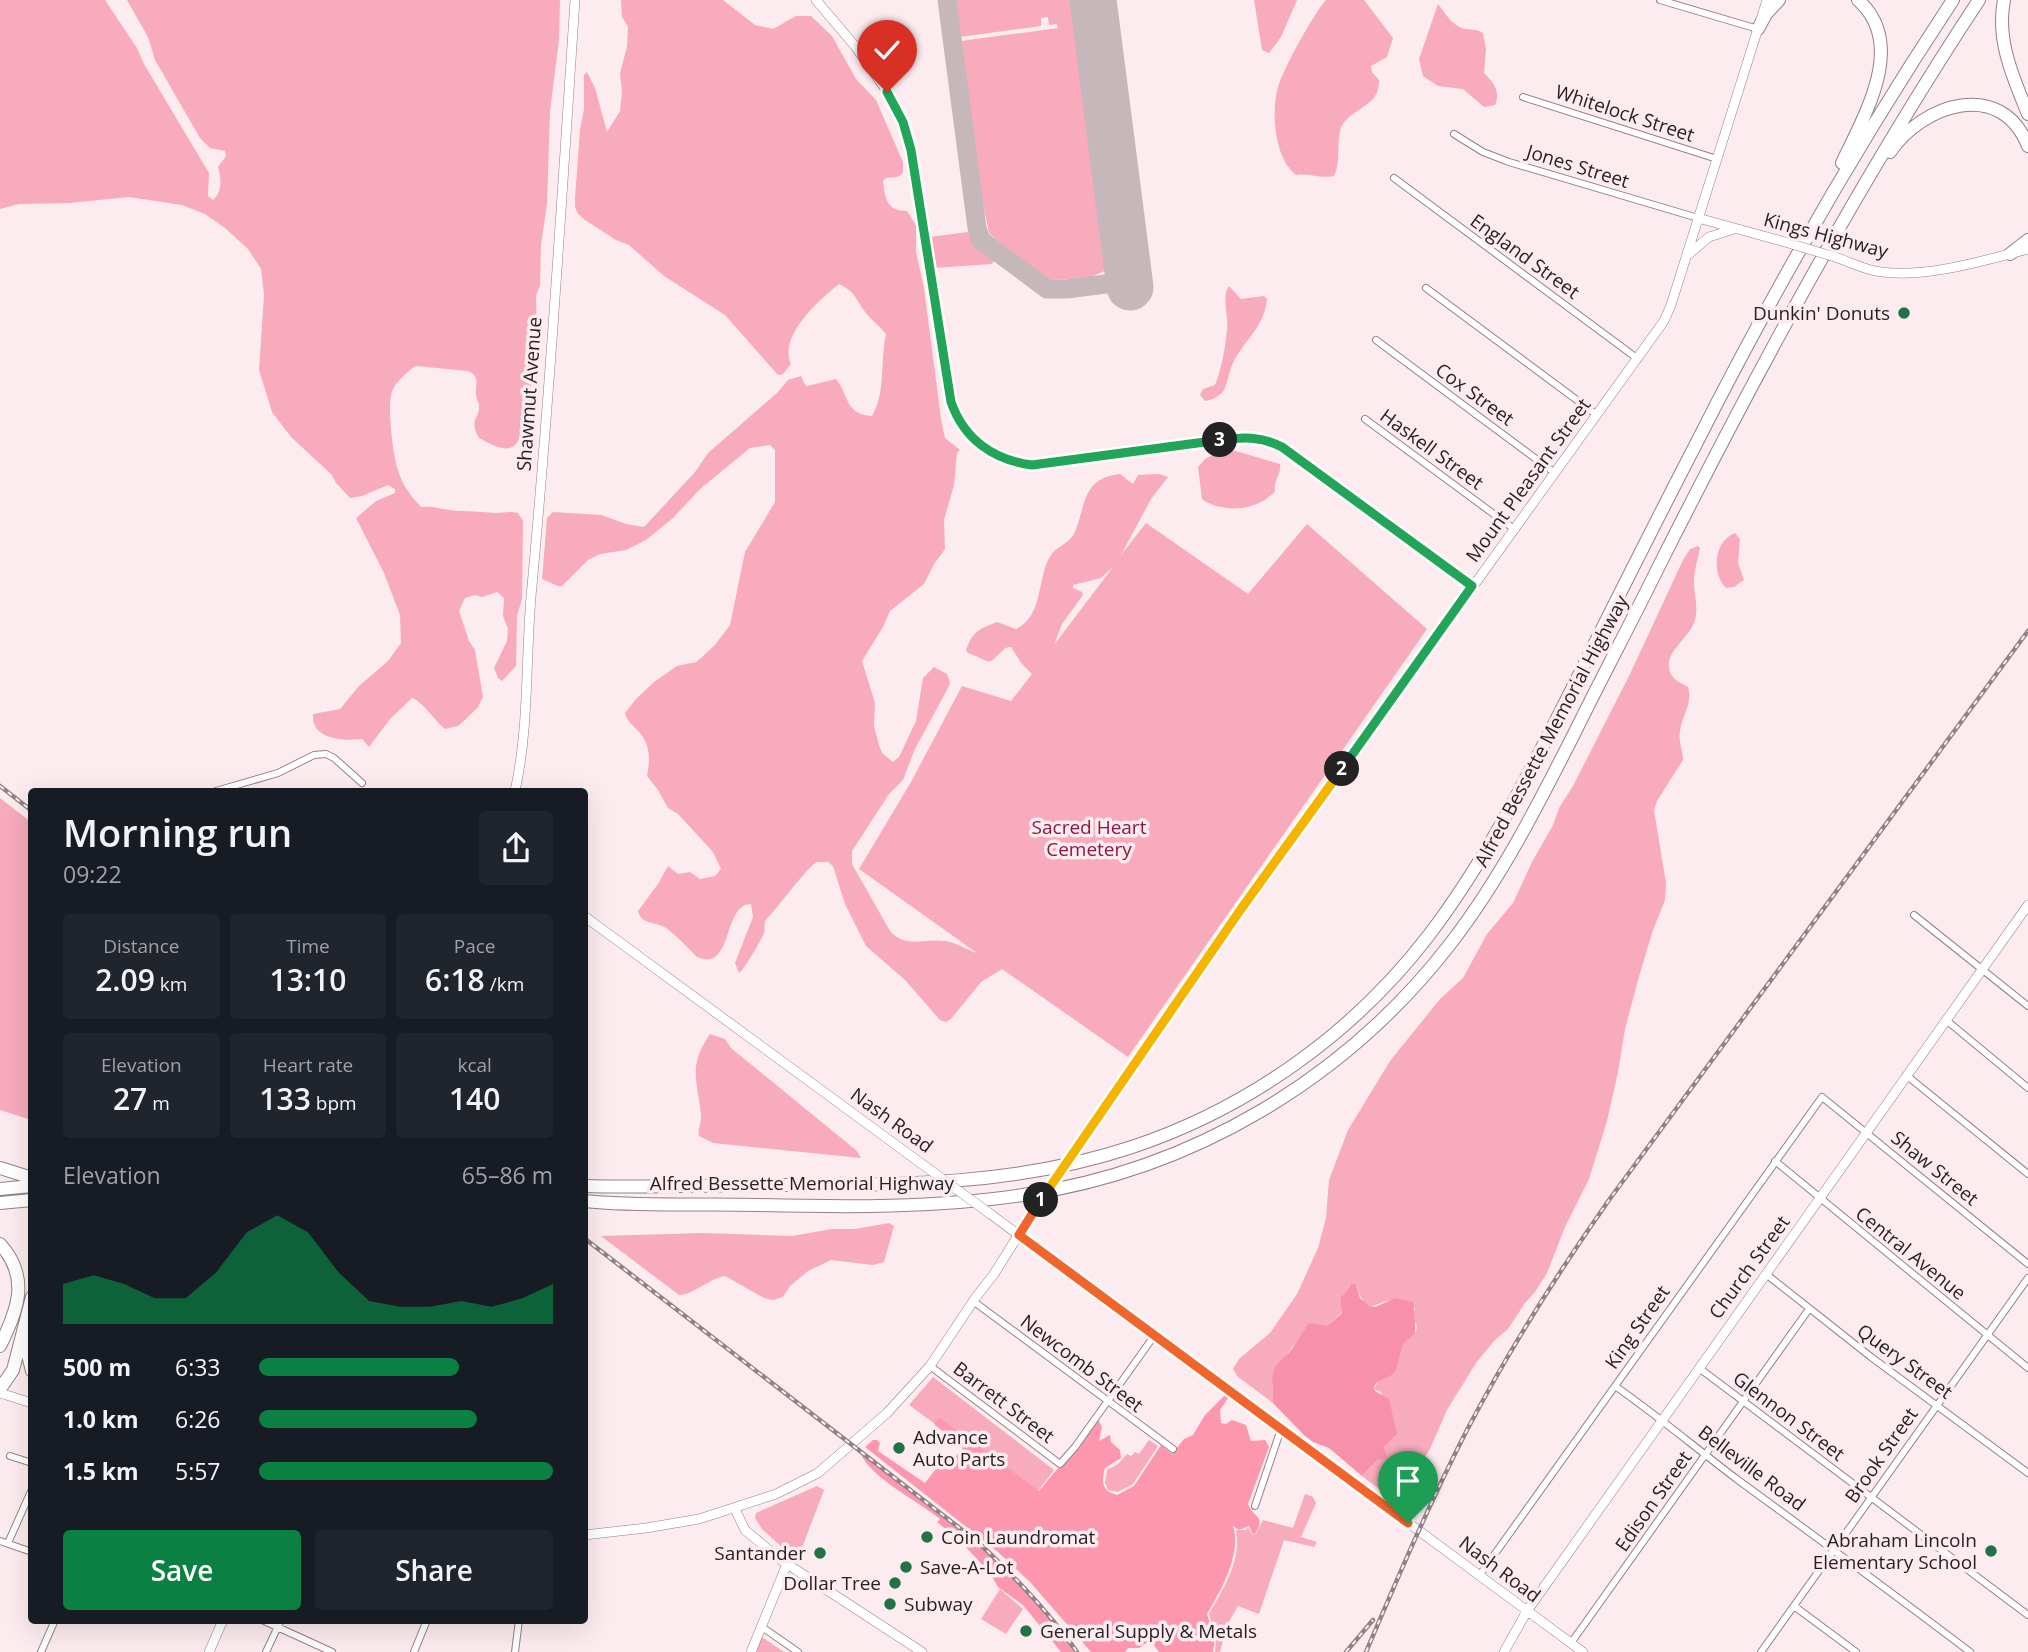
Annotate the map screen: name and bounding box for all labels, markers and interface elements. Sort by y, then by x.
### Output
pin [857,20,917,92]
icon: check [868,31,906,69]
street label: Whitelock Street [1552,78,1698,148]
street label: Jones Street [1522,137,1633,194]
street label: Kings Highway [1761,206,1892,264]
street label: England Street [1465,208,1585,305]
place label: Dunkin' Donuts [1753,300,1890,326]
marker: Dunkin' Donuts [1896,305,1912,321]
street label: Shawmut Avenue [511,316,547,472]
street label: Cox Street [1430,357,1520,431]
street label: Mount Pleasant Street [1460,392,1597,567]
street label: Haskell Street [1375,403,1489,495]
pin: 3 [1202,422,1238,458]
text: 3 [1214,426,1225,452]
street label: Alfred Bessette Memorial Highway [1468,590,1634,871]
pin: 2 [1324,752,1360,786]
text: 2 [1336,755,1347,781]
text: Morning run [63,806,292,858]
button: share [479,811,553,885]
park label: Sacred Heart Cemetery [1032,814,1147,862]
text: 09:22 [63,858,122,890]
text: Distance [103,933,180,959]
text: Time [286,933,330,959]
text: Pace [454,933,496,959]
text: 2.09 [95,959,155,1000]
text: 13:10 [270,959,346,1000]
text: 6:18 [425,959,485,1000]
text: km [155,971,187,997]
text: /km [485,971,524,997]
text: Elevation [101,1052,182,1078]
text: Heart rate [263,1052,353,1078]
text: kcal [457,1052,492,1078]
text: 27 [113,1078,147,1119]
text: 133 [259,1078,311,1119]
text: 140 [449,1078,500,1119]
street label: Nash Road [846,1081,938,1159]
text: m [147,1090,170,1116]
text: bpm [311,1090,357,1116]
street label: Shaw Street [1886,1125,1984,1211]
text: Elevation [63,1159,161,1191]
text: 65–86 m [462,1159,553,1191]
street label: Alfred Bessette Memorial Highway [650,1170,955,1196]
pin: 1 [1024,1182,1058,1218]
text: 1 [1035,1186,1046,1212]
street label: Central Avenue [1850,1200,1972,1306]
street label: Church Street [1703,1210,1795,1324]
street label: King Street [1599,1280,1675,1374]
street label: Newcomb Street [1015,1308,1149,1418]
street label: Query Street [1852,1317,1958,1405]
text: 500 m [63,1351,131,1383]
text: 6:33 [175,1351,221,1383]
street label: Barrett Street [948,1355,1060,1449]
street label: Glennon Street [1728,1365,1850,1467]
street label: Brook Street [1839,1402,1924,1508]
text: 1.0 km [63,1403,139,1435]
text: 6:26 [175,1403,221,1435]
street label: Belleville Road [1693,1419,1811,1517]
place label: Advance Auto Parts [913,1424,1005,1472]
marker: Advance Auto Parts [891,1440,907,1456]
street label: Edison Street [1609,1445,1697,1556]
pin [1378,1451,1438,1523]
text: 1.5 km [63,1455,139,1487]
text: 5:57 [175,1455,221,1487]
icon: arrive [1389,1462,1427,1500]
place label: Coin Laundromat [941,1524,1096,1550]
place label: Abraham Lincoln Elementary School [1813,1527,1977,1575]
marker: Coin Laundromat [919,1529,935,1545]
button: Save [63,1530,301,1610]
button: Share [315,1530,553,1610]
street label: Nash Road [1454,1530,1546,1608]
place label: Santander [714,1540,806,1566]
marker: Abraham Lincoln Elementary School [1983,1543,1999,1559]
marker: Santander [812,1545,828,1561]
place label: Save-A-Lot [920,1554,1014,1580]
marker: Save-A-Lot [898,1559,914,1575]
place label: Dollar Tree [783,1570,881,1596]
marker: Dollar Tree [887,1575,903,1591]
place label: Subway [904,1591,973,1617]
marker: Subway [882,1596,898,1612]
place label: General Supply & Metals [1040,1618,1257,1644]
marker: General Supply & Metals [1018,1623,1034,1639]

